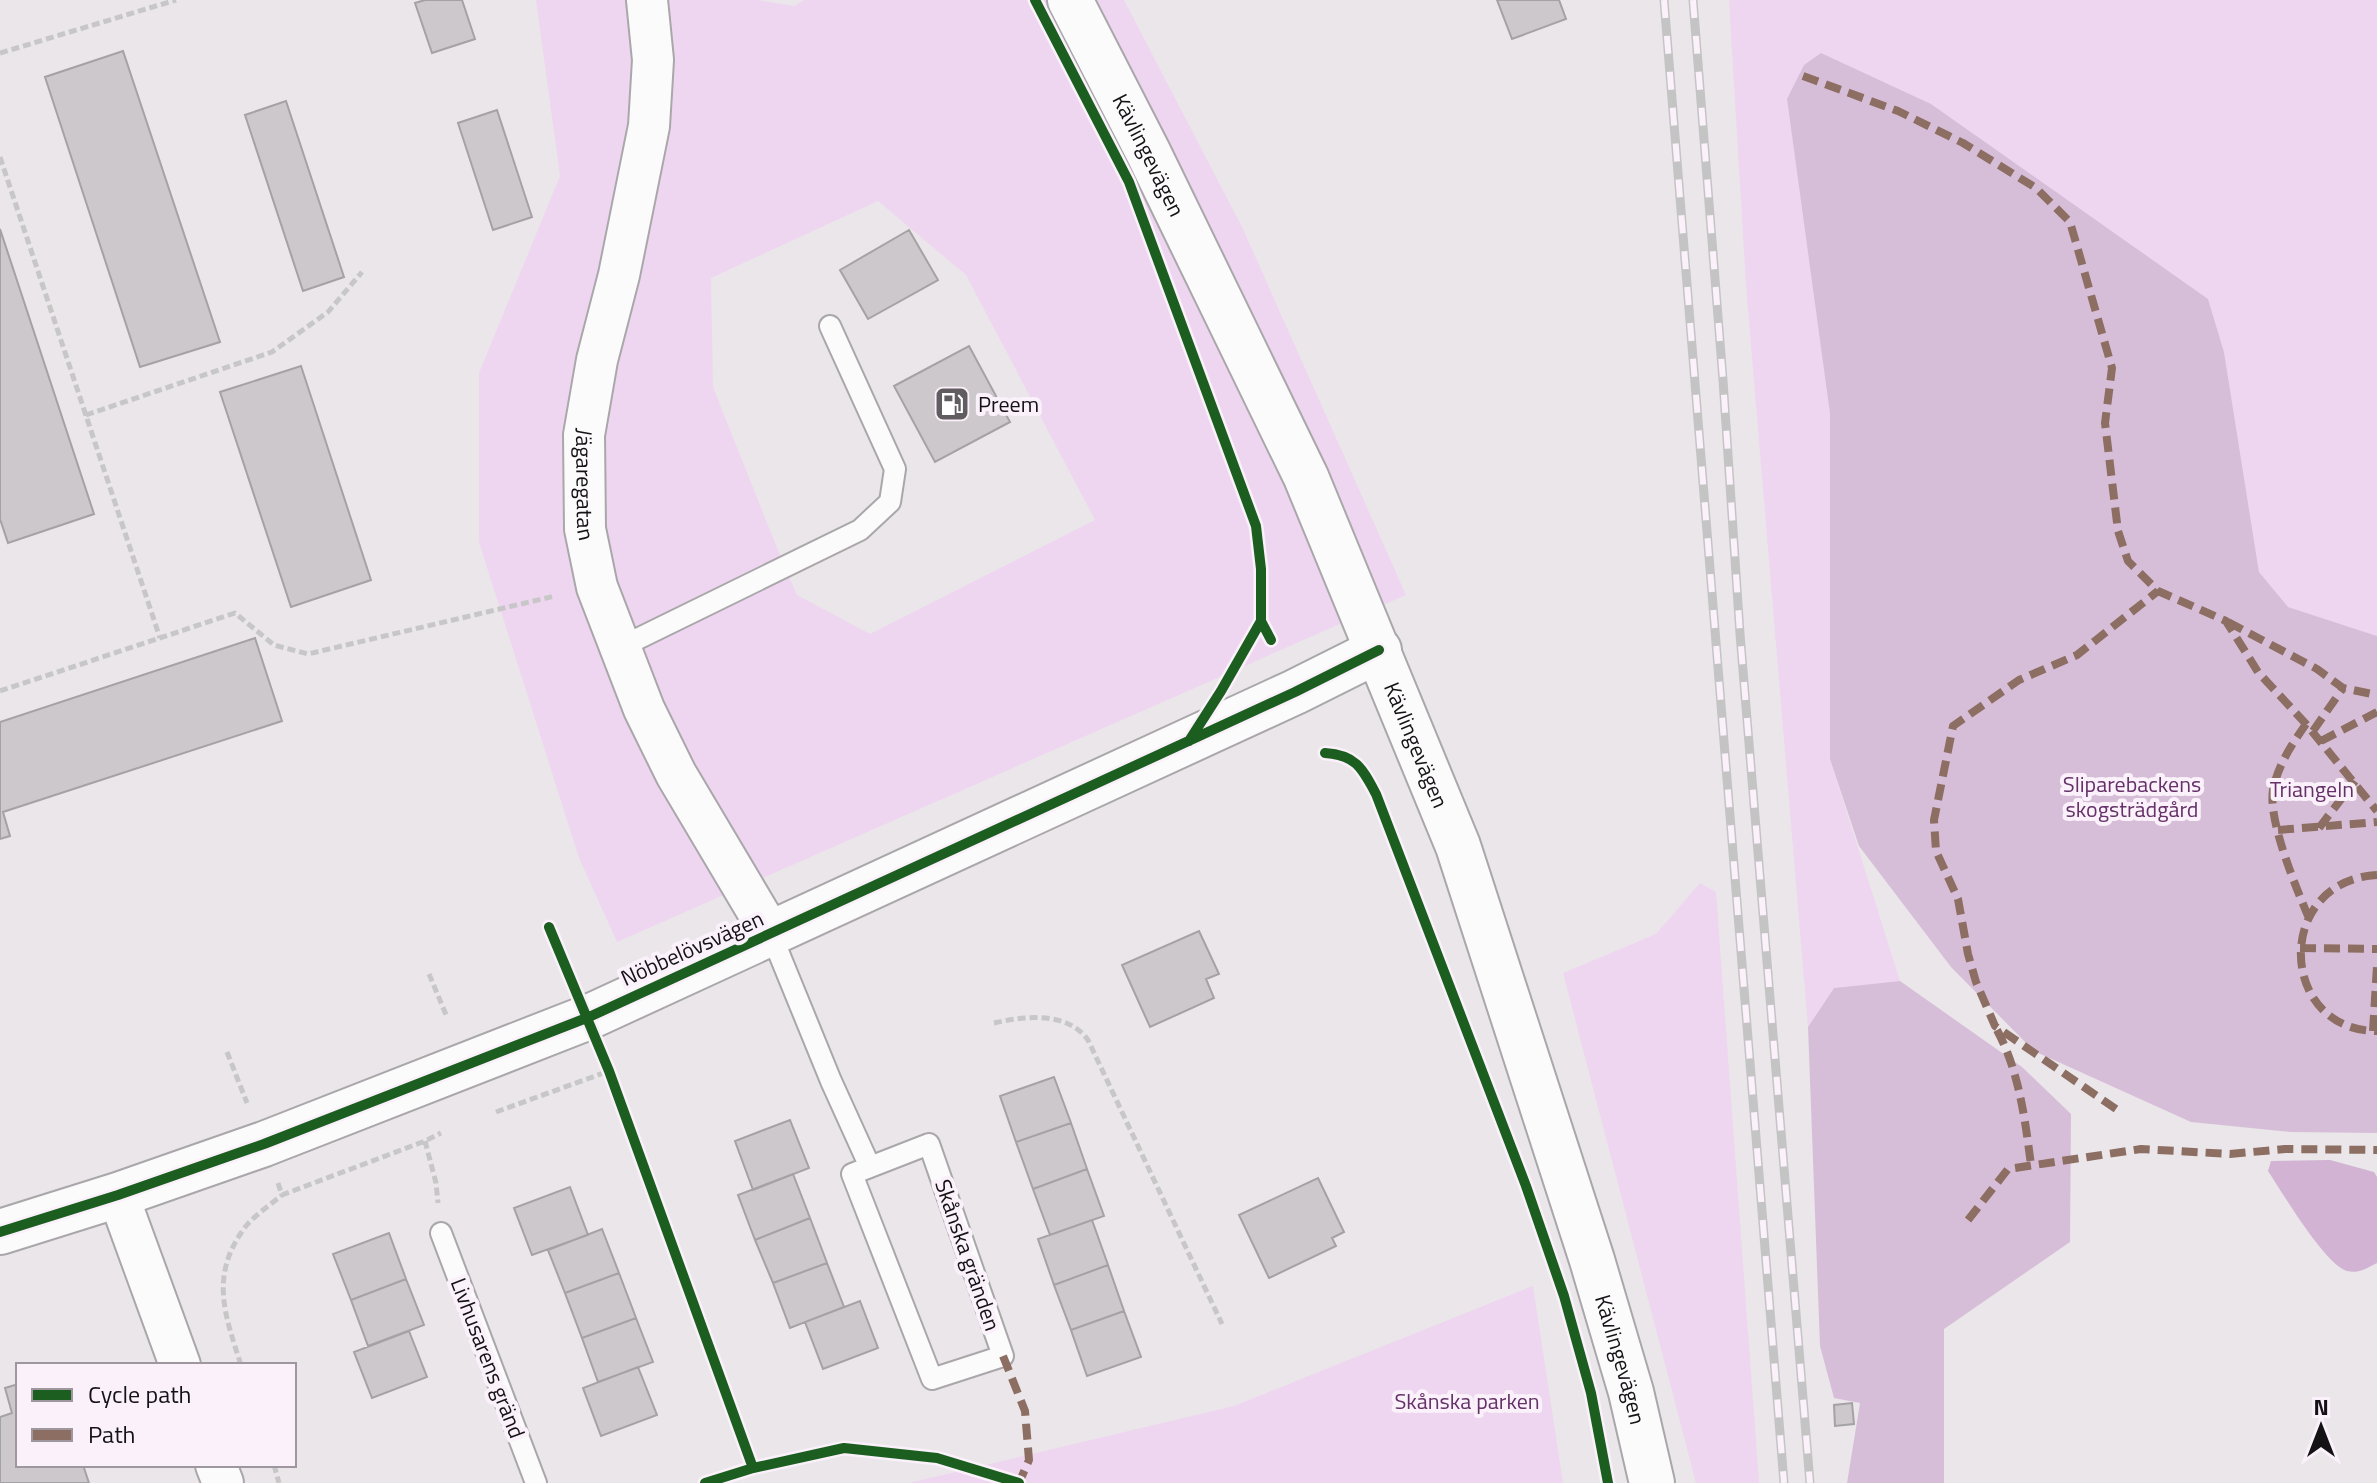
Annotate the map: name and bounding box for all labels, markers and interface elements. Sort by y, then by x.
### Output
street label: Kävlingevägen [1104,88,1194,222]
fuel station icon: Preem [933,385,971,423]
place label: Preem [978,387,1039,421]
street label: Jägaregatan [567,426,604,543]
street label: Kävlingevägen [1375,677,1458,813]
park label: Sliparebackens skogsträdgård [2063,767,2201,826]
park label: Triangeln [2270,772,2354,806]
street label: Nöbbelövsvägen [615,901,769,995]
street label: Skånska gränden [926,1175,1010,1335]
street label: Livhusarens gränd [442,1273,534,1443]
street label: Kävlingevägen [1586,1290,1655,1428]
legend [16,1363,296,1467]
text: Cycle path [88,1376,191,1412]
park label: Skånska parken [1394,1384,1540,1418]
north arrow [2281,1387,2361,1467]
text: N [2313,1390,2329,1424]
text: Path [88,1416,135,1452]

